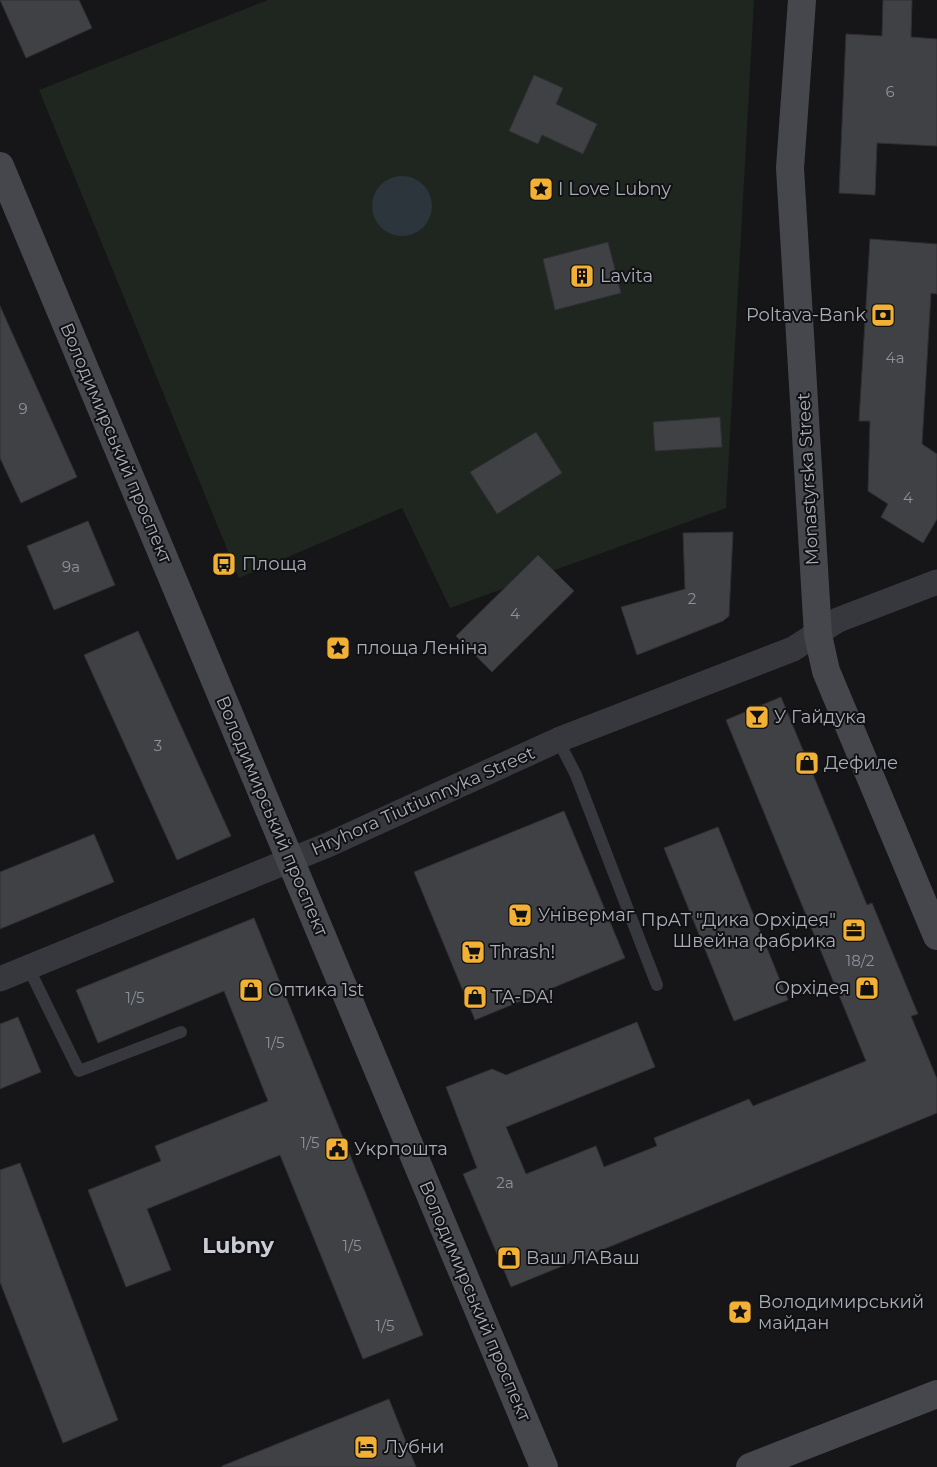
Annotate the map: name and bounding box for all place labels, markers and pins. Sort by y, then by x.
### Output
place icon: I Love Lubny [528,176,554,202]
place label: I Love Lubny [558,178,671,200]
building icon: Lavita [569,263,595,289]
place label: Lavita [600,265,653,287]
bank icon: Poltava-Bank [870,302,896,328]
place label: Poltava-Bank [746,304,866,326]
bus stop icon: Площа [211,551,237,577]
place label: Площа [242,553,307,575]
place icon: площа Леніна [325,635,351,661]
place label: площа Леніна [356,637,488,659]
bar icon: У Гайдука [744,704,770,730]
place label: У Гайдука [774,706,866,728]
shop icon: Дефиле [794,750,820,776]
place label: Дефиле [824,752,898,774]
supermarket icon: Універмаг [507,902,533,928]
place label: Універмаг [538,904,635,926]
place label: ПрАТ "Дика Орхідея" Швейна фабрика [641,909,836,952]
office icon: ПрАТ "Дика Орхідея" Швейна фабрика [841,917,867,943]
supermarket icon: Thrash! [460,939,486,965]
place label: Thrash! [490,941,555,963]
shop icon: Орхідея [854,975,880,1001]
shop icon: Оптика 1st [238,977,264,1003]
place label: Орхідея [775,977,850,999]
place label: Оптика 1st [268,979,364,1001]
shop icon: TA-DA! [462,984,488,1010]
place label: TA-DA! [492,986,554,1008]
public building icon: Укрпошта [324,1136,350,1162]
place label: Укрпошта [354,1138,448,1160]
shop icon: Ваш ЛАВаш [496,1245,522,1271]
place label: Ваш ЛАВаш [526,1247,640,1269]
place label: Володимирський майдан [758,1291,924,1334]
place icon: Володимирський майдан [727,1299,753,1325]
hotel icon: Лубни [353,1434,379,1460]
place label: Лубни [384,1436,444,1458]

